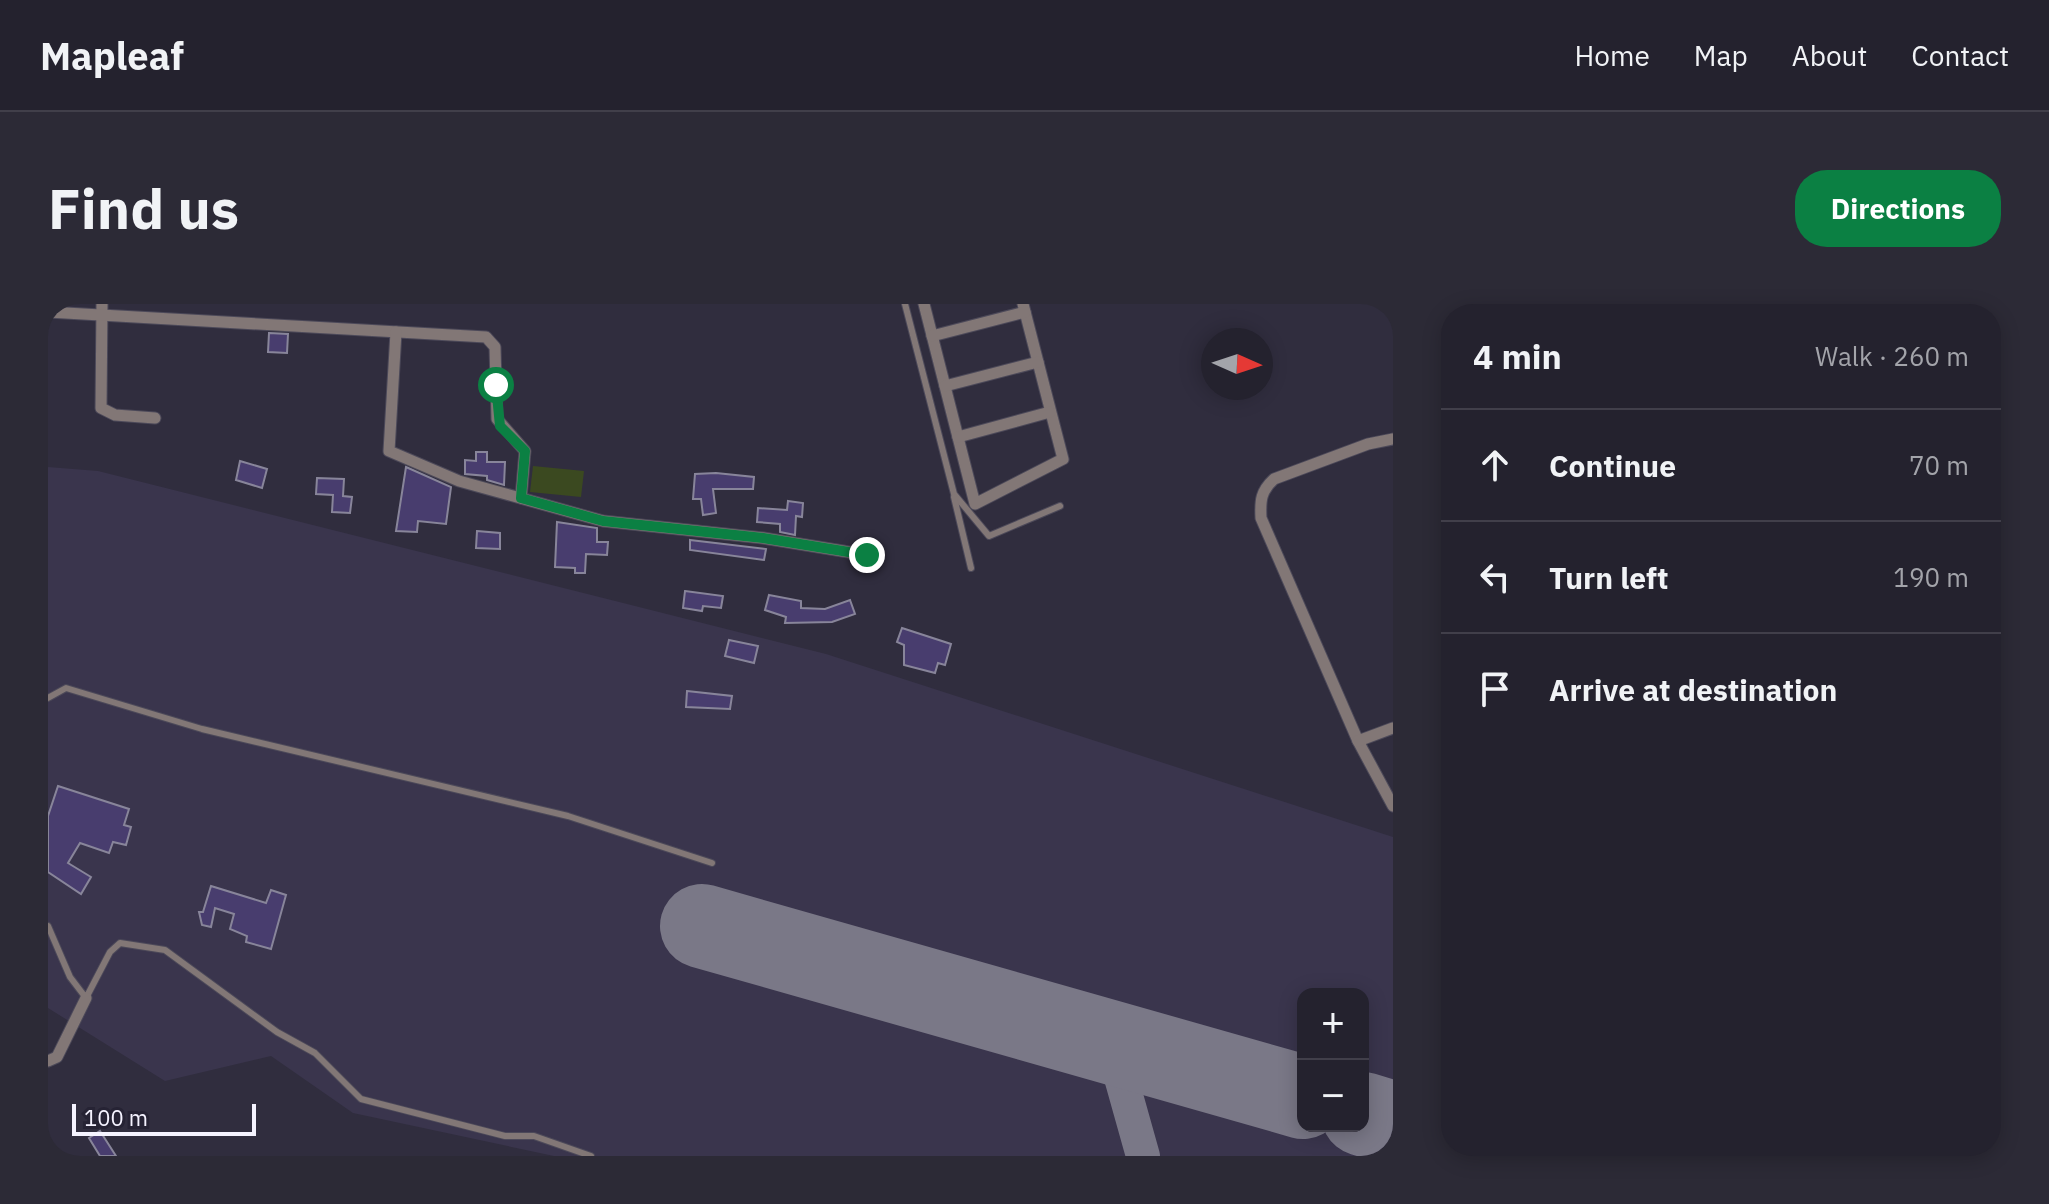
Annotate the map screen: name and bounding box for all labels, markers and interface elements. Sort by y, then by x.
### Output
text: Mapleaf [40,31,184,80]
text: Home [1574,37,1650,74]
text: Map [1694,37,1748,74]
text: About [1792,37,1867,74]
text: Contact [1911,37,2009,74]
button: Directions [1795,170,2001,247]
text: Find us [48,172,239,244]
north arrow [1201,328,1273,400]
text: 4 min [1473,334,1562,378]
text: Walk · 260 m [1815,339,1969,373]
route start [478,367,514,403]
icon: ahead [1473,443,1517,487]
text: Continue [1549,446,1676,485]
text: 70 m [1909,448,1969,482]
route end [849,537,885,573]
icon: left [1473,555,1517,599]
text: Turn left [1549,558,1668,597]
text: 190 m [1893,560,1969,594]
icon: arrive [1473,667,1517,711]
text: Arrive at destination [1549,670,1837,709]
map controls [1297,988,1369,1132]
button: + [1297,988,1369,1060]
button: − [1297,1060,1369,1132]
scale bar [72,1100,256,1136]
text: 100 m [84,1103,148,1132]

